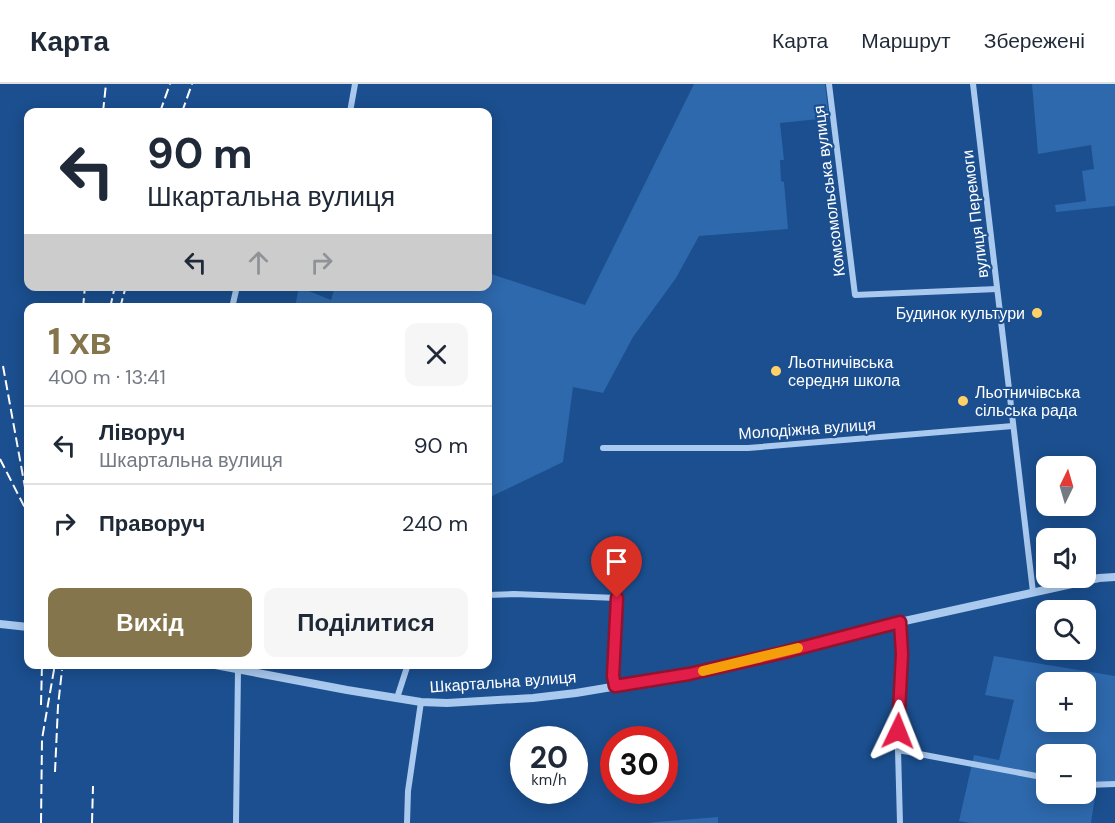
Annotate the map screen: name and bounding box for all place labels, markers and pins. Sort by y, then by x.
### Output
place label: Будинок культури [896,303,1025,324]
marker: Будинок культури [1030,306,1044,320]
place label: Льотничівська середня школа [788,352,900,391]
marker: Льотничівська середня школа [769,364,783,378]
place label: Льотничівська сільська рада [975,382,1080,421]
marker: Льотничівська сільська рада [956,394,970,408]
pin [591,536,642,598]

